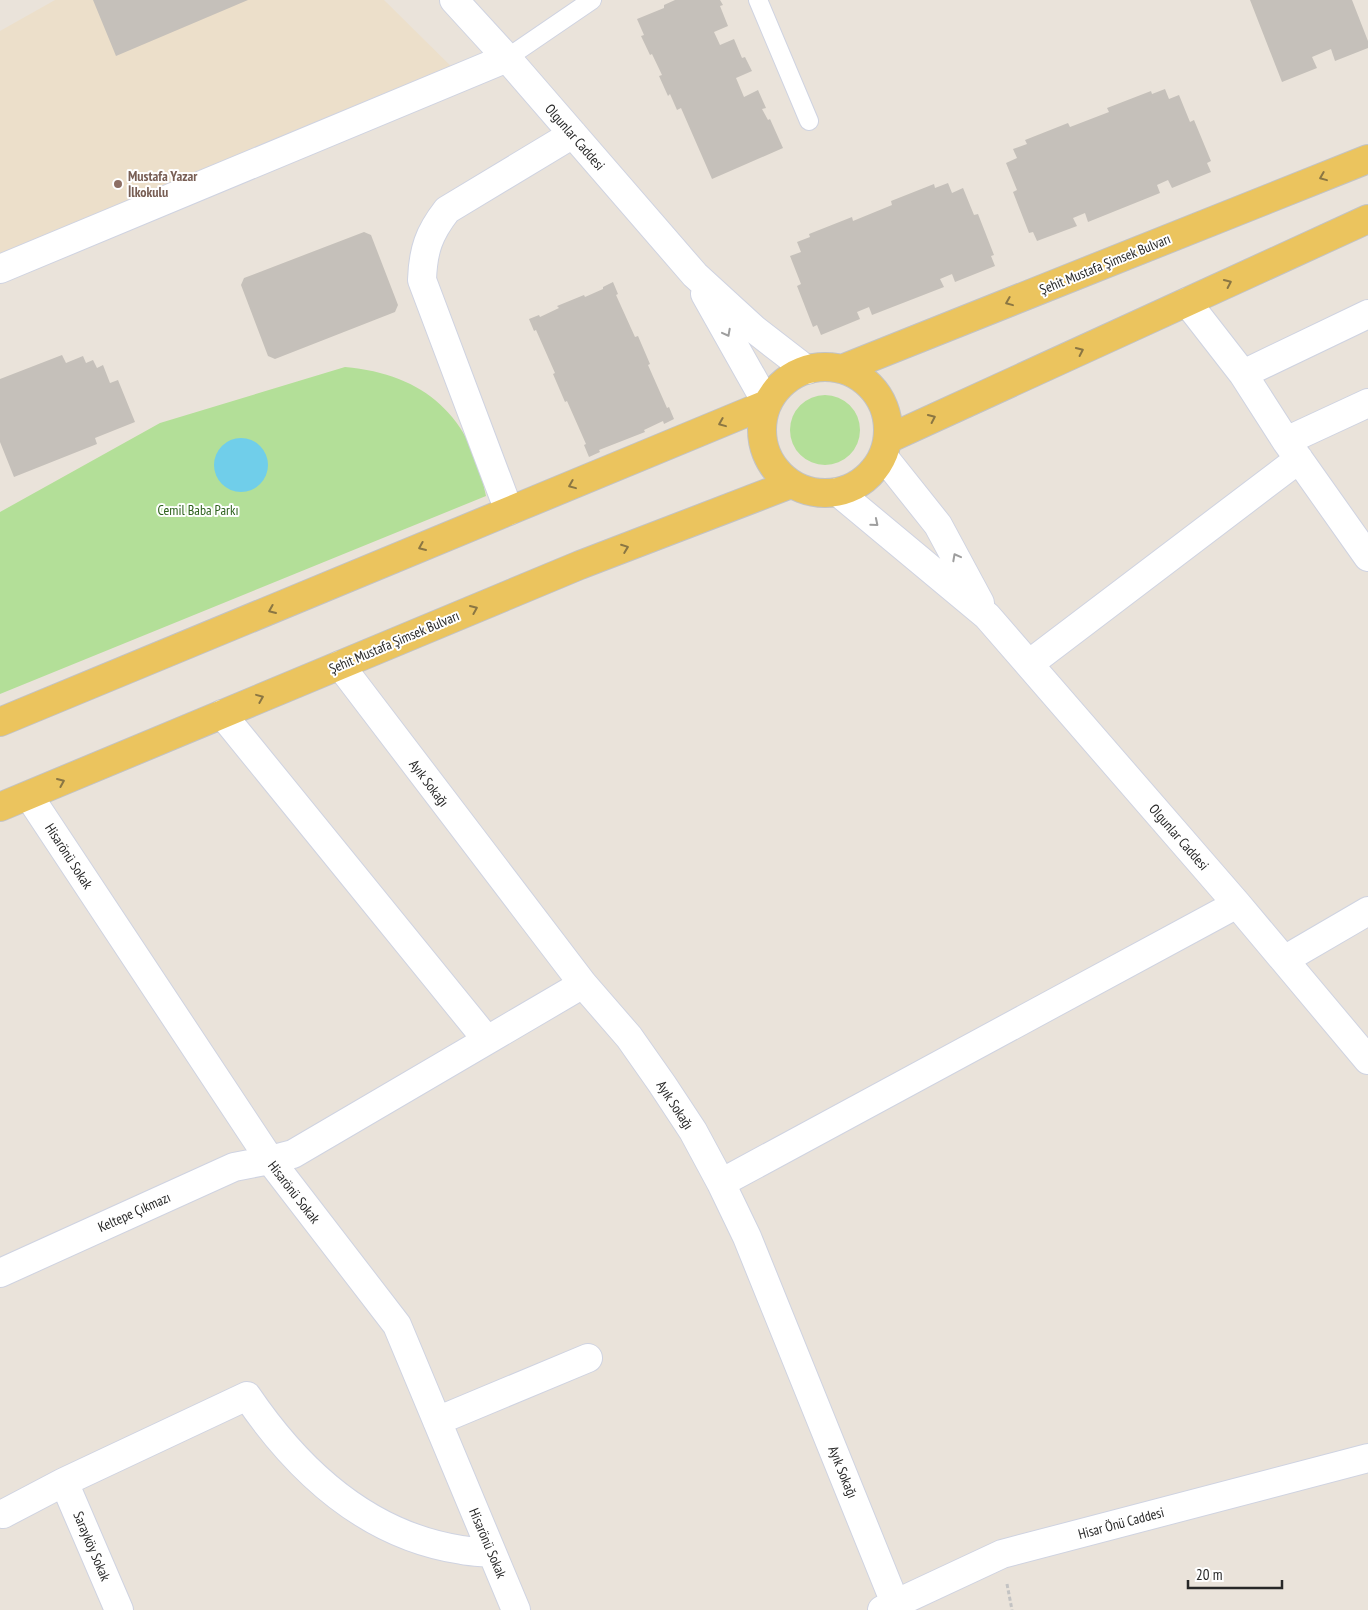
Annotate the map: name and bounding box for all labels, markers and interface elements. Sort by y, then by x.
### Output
street label: Olgunlar Caddesi [541,100,609,174]
place label: Mustafa Yazar İlkokulu [128,167,198,201]
one-way arrow [1319,171,1328,181]
marker: Mustafa Yazar İlkokulu [112,178,124,190]
street label: Şehit Mustafa Şimsek Bulvarı [1037,229,1173,299]
one-way arrow [1223,279,1232,290]
one-way arrow [1005,296,1014,307]
one-way arrow [720,328,730,337]
one-way arrow [1075,346,1084,357]
one-way arrow [927,414,936,425]
one-way arrow [718,417,727,427]
one-way arrow [568,479,577,490]
park label: Cemil Baba Parkı [158,501,238,519]
one-way arrow [869,517,878,525]
one-way arrow [418,541,427,552]
one-way arrow [620,543,628,553]
one-way arrow [952,554,962,563]
one-way arrow [268,603,277,614]
one-way arrow [469,605,478,615]
street label: Şehit Mustafa Şimsek Bulvarı [326,606,462,678]
one-way arrow [255,694,263,704]
street label: Ayık Sokağı [405,756,453,810]
one-way arrow [56,778,65,788]
street label: Olgunlar Caddesi [1145,800,1213,874]
street label: Hisarönü Sokak [41,820,97,893]
street label: Ayık Sokağı [653,1077,697,1133]
street label: Hisarönü Sokak [264,1157,324,1227]
street label: Keltepe Çıkmazı [95,1188,173,1236]
street label: Ayık Sokağı [824,1443,862,1501]
street label: Hisar Önü Caddesi [1076,1503,1166,1543]
street label: Hisarönü Sokak [465,1505,511,1581]
street label: Sarayköy Sokak [69,1509,115,1584]
scale bar [1188,1558,1282,1590]
text: 20 m [1196,1565,1222,1584]

